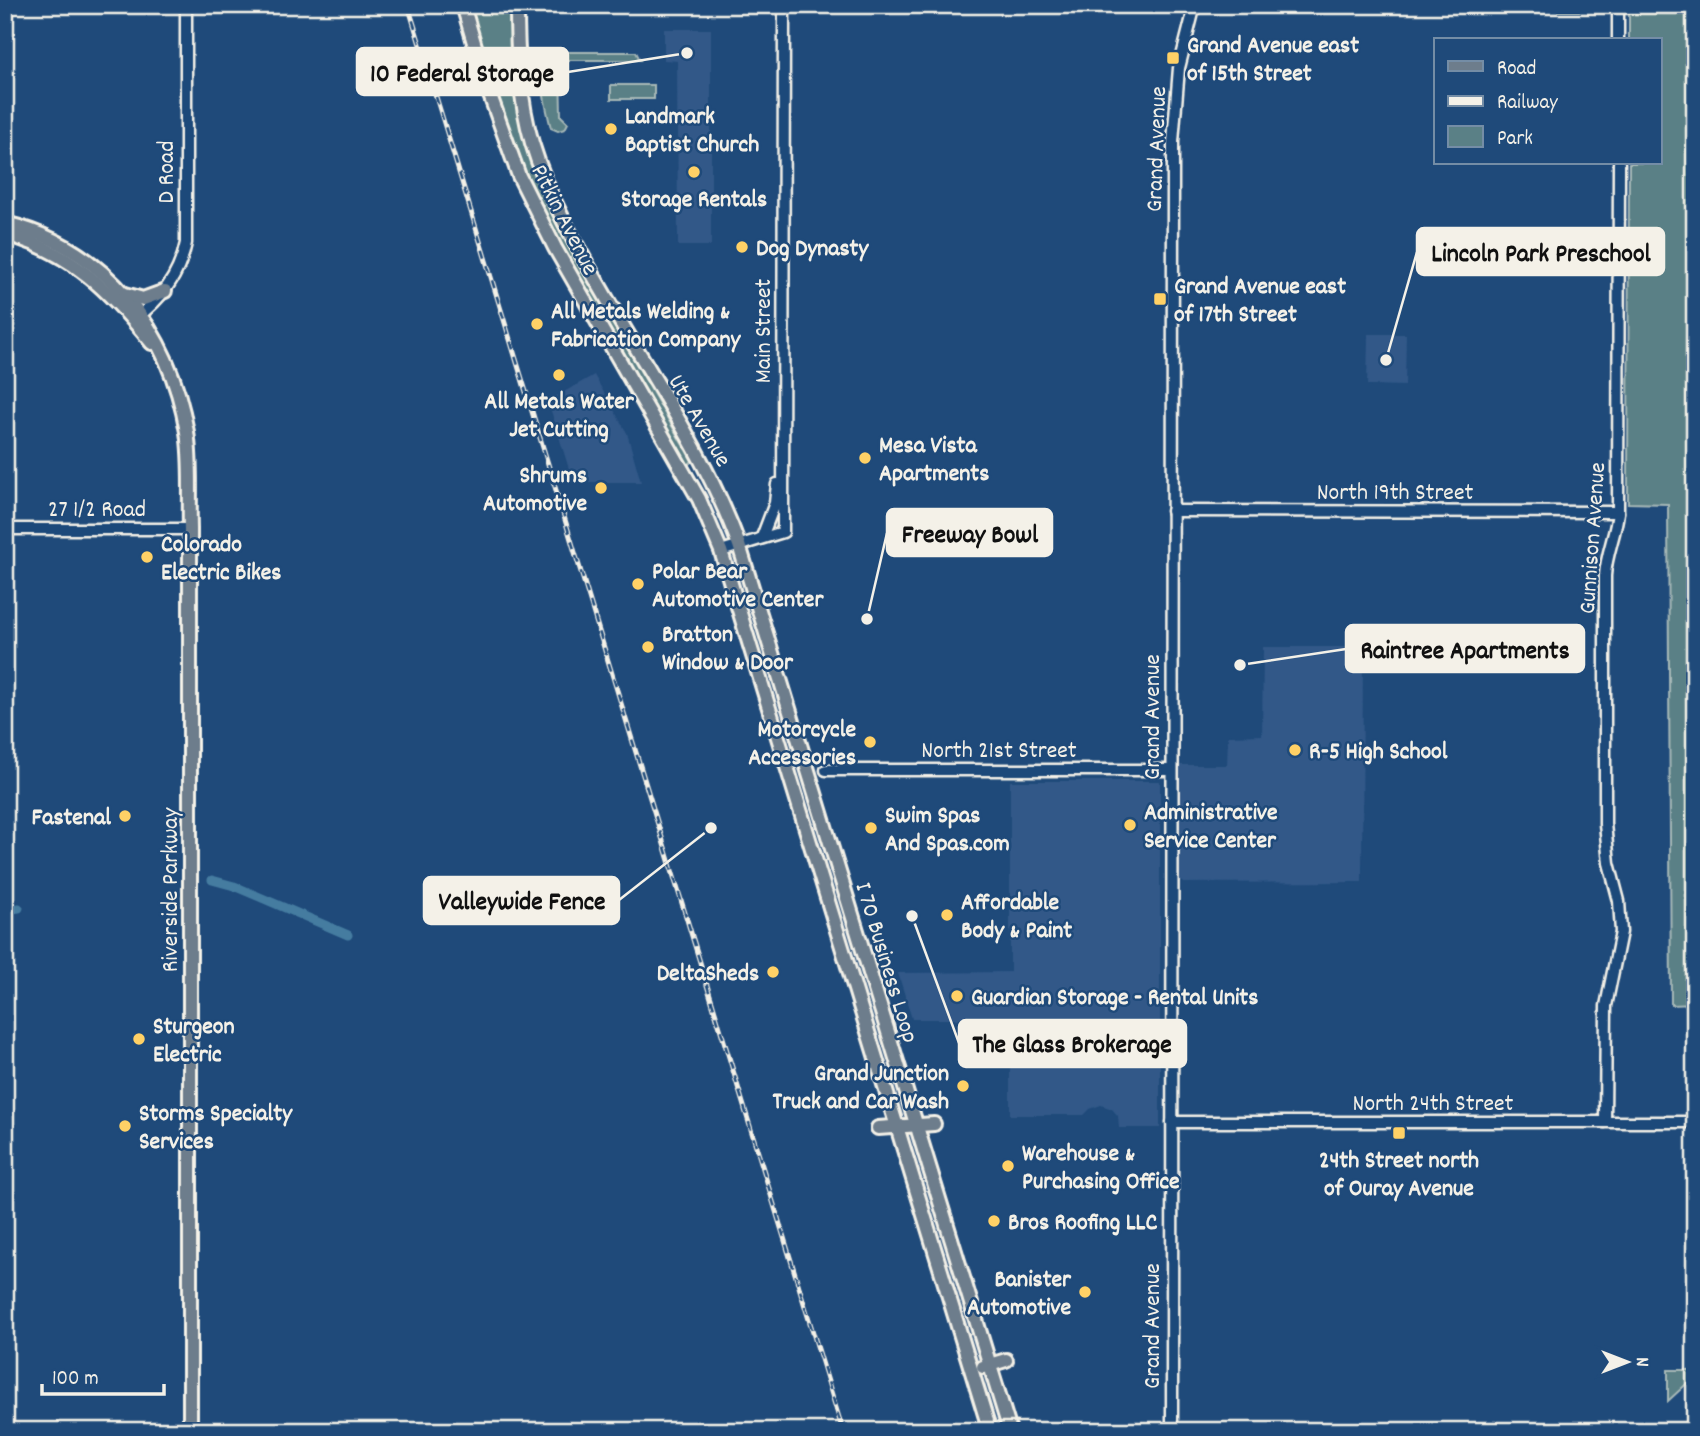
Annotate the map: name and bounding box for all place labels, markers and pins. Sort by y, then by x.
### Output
place label: Grand Avenue east of 15th Street [1187,30,1359,92]
callout: 10 Federal Storage [357,48,568,95]
marker: Grand Avenue east of 15th Street [1165,50,1181,66]
place label: Landmark Baptist Church [625,101,759,163]
marker: Landmark Baptist Church [603,121,619,137]
marker: Storage Rentals [686,164,702,180]
place label: Storage Rentals [621,184,767,218]
callout: Lincoln Park Preschool [1417,228,1664,275]
place label: Dog Dynasty [756,233,869,267]
marker: Dog Dynasty [734,239,750,255]
place label: Grand Avenue east of 17th Street [1174,271,1346,333]
marker: Grand Avenue east of 17th Street [1152,291,1168,307]
place label: All Metals Welding & Fabrication Company [551,296,741,358]
marker: All Metals Welding & Fabrication Company [529,316,545,332]
marker: All Metals Water Jet Cutting [551,367,567,383]
place label: All Metals Water Jet Cutting [484,386,635,448]
place label: Mesa Vista Apartments [879,430,989,492]
marker: Mesa Vista Apartments [857,450,873,466]
place label: Shrums Automotive [483,460,587,522]
marker: Shrums Automotive [593,480,609,496]
callout: Freeway Bowl [887,509,1052,556]
place label: Colorado Electric Bikes [161,529,281,591]
marker: Colorado Electric Bikes [139,549,155,565]
place label: Polar Bear Automotive Center [652,556,824,618]
marker: Polar Bear Automotive Center [630,576,646,592]
place label: Bratton Window & Door [662,619,794,681]
callout: Raintree Apartments [1346,625,1584,672]
marker: Bratton Window & Door [640,639,656,655]
place label: Motorcycle Accessories [748,714,856,776]
marker: Motorcycle Accessories [862,734,878,750]
place label: R-5 High School [1309,736,1448,770]
marker: R-5 High School [1287,742,1303,758]
place label: Administrative Service Center [1144,797,1278,859]
place label: Swim Spas And Spas.com [885,800,1010,862]
place label: Fastenal [31,802,111,836]
marker: Fastenal [117,808,133,824]
marker: Administrative Service Center [1122,817,1138,833]
marker: Swim Spas And Spas.com [863,820,879,836]
callout: Valleywide Fence [424,877,619,924]
place label: Affordable Body & Paint [961,887,1072,949]
marker: Affordable Body & Paint [939,907,955,923]
place label: DeltaSheds [657,958,759,992]
marker: DeltaSheds [765,964,781,980]
place label: Guardian Storage - Rental Units [971,982,1258,1016]
marker: Guardian Storage - Rental Units [949,988,965,1004]
place label: Sturgeon Electric [153,1011,235,1073]
callout: The Glass Brokerage [959,1020,1186,1067]
marker: Sturgeon Electric [131,1031,147,1047]
place label: Grand Junction Truck and Car Wash [772,1058,949,1120]
marker: Grand Junction Truck and Car Wash [955,1078,971,1094]
place label: Storms Specialty Services [139,1098,293,1160]
marker: Storms Specialty Services [117,1118,133,1134]
marker: 24th Street north of Ouray Avenue [1391,1125,1407,1141]
place label: Warehouse & Purchasing Office [1022,1138,1180,1200]
place label: 24th Street north of Ouray Avenue [1319,1145,1479,1207]
marker: Warehouse & Purchasing Office [1000,1158,1016,1174]
place label: Bros Roofing LLC [1008,1207,1157,1241]
marker: Bros Roofing LLC [986,1213,1002,1229]
place label: Banister Automotive [967,1264,1072,1326]
marker: Banister Automotive [1077,1284,1093,1300]

